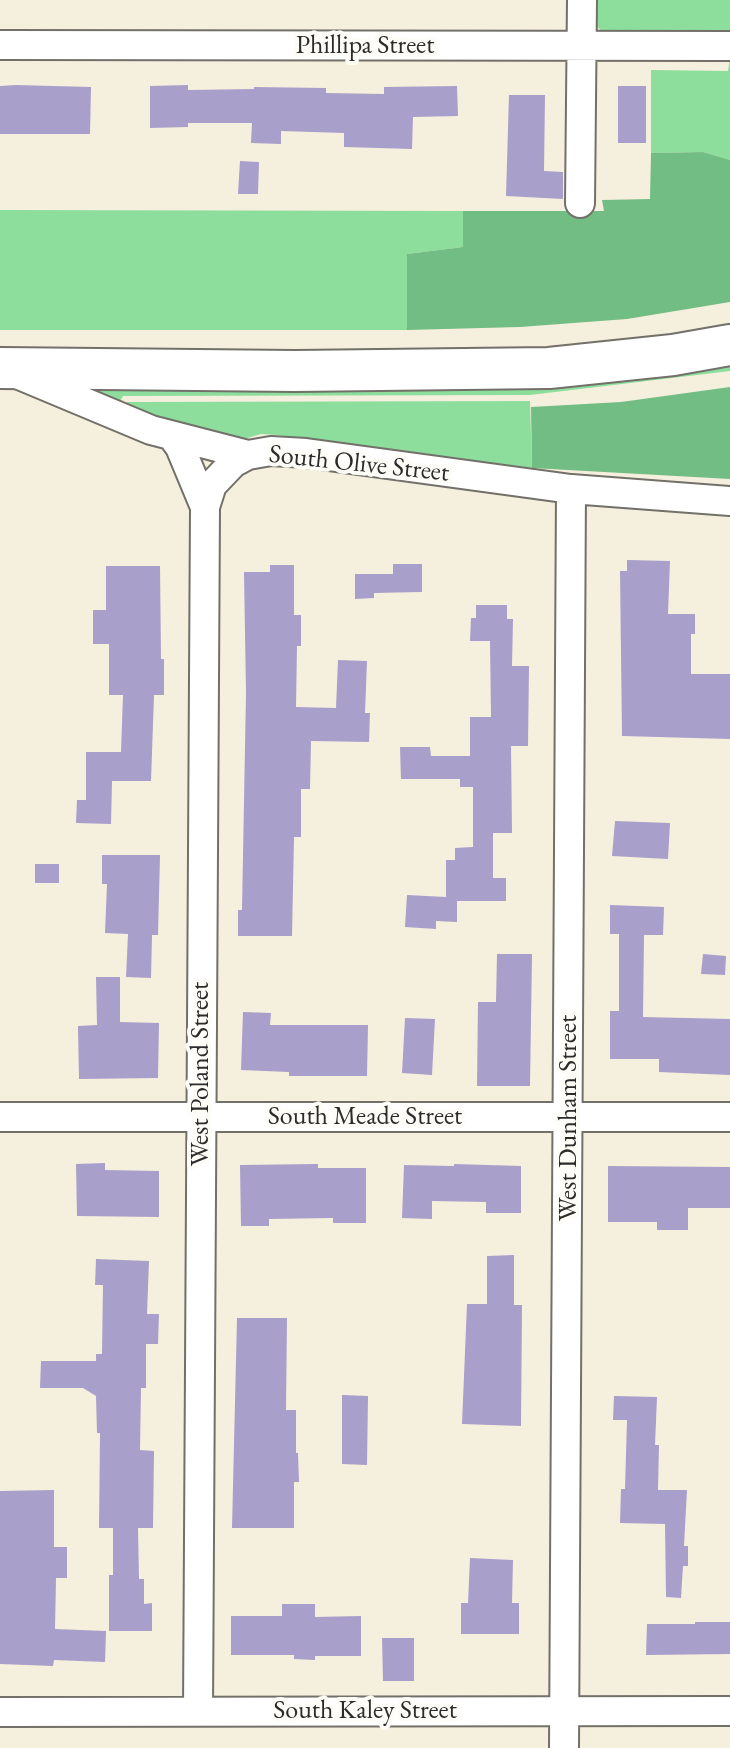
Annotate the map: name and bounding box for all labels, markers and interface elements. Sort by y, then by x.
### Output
street label: Phillipa Street [296,30,434,62]
street label: South Olive Street [267,439,451,489]
street label: West Poland Street [185,982,217,1166]
street label: West Dunham Street [553,1015,585,1221]
street label: South Meade Street [268,1101,462,1133]
street label: South Kaley Street [273,1695,457,1727]

